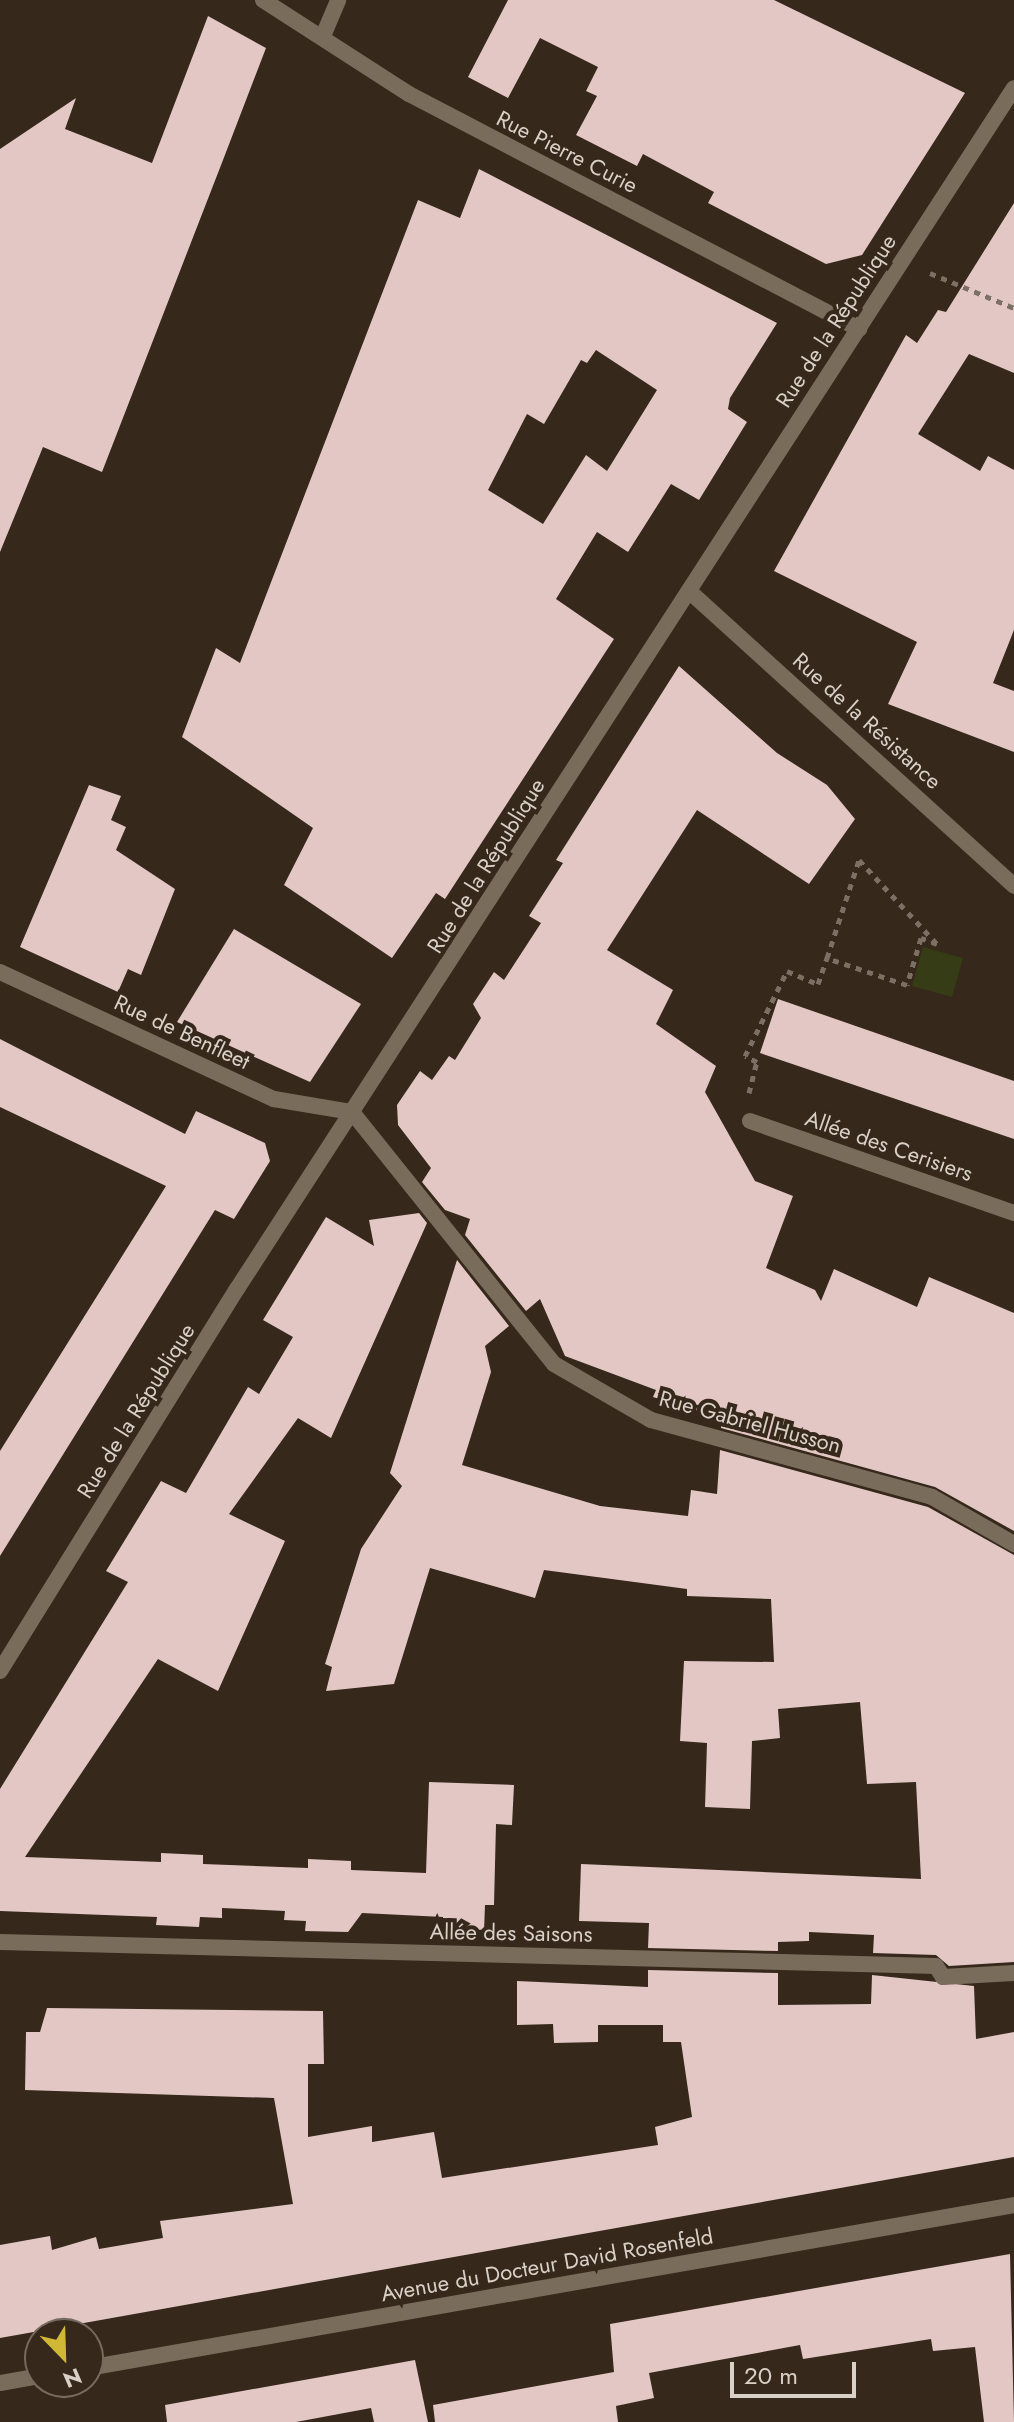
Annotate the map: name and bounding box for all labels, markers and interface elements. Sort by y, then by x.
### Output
street label: Rue Pierre Curie [492,105,642,199]
street label: Rue de la République [770,230,902,412]
street label: Rue de la Résistance [787,647,947,795]
street label: Rue de la République [422,774,550,958]
street label: Rue de Benfleet [110,989,254,1075]
street label: Allée des Cerisiers [802,1105,976,1187]
street label: Rue de la République [72,1319,200,1503]
street label: Rue Gabriel Husson [656,1385,844,1459]
street label: Allée des Saisons [429,1918,593,1948]
street label: Avenue du Docteur David Rosenfeld [379,2223,715,2307]
north arrow [24,2318,104,2398]
scale bar [734,2346,860,2396]
text: 20 m [744,2358,798,2393]
text: N [58,2360,87,2396]

